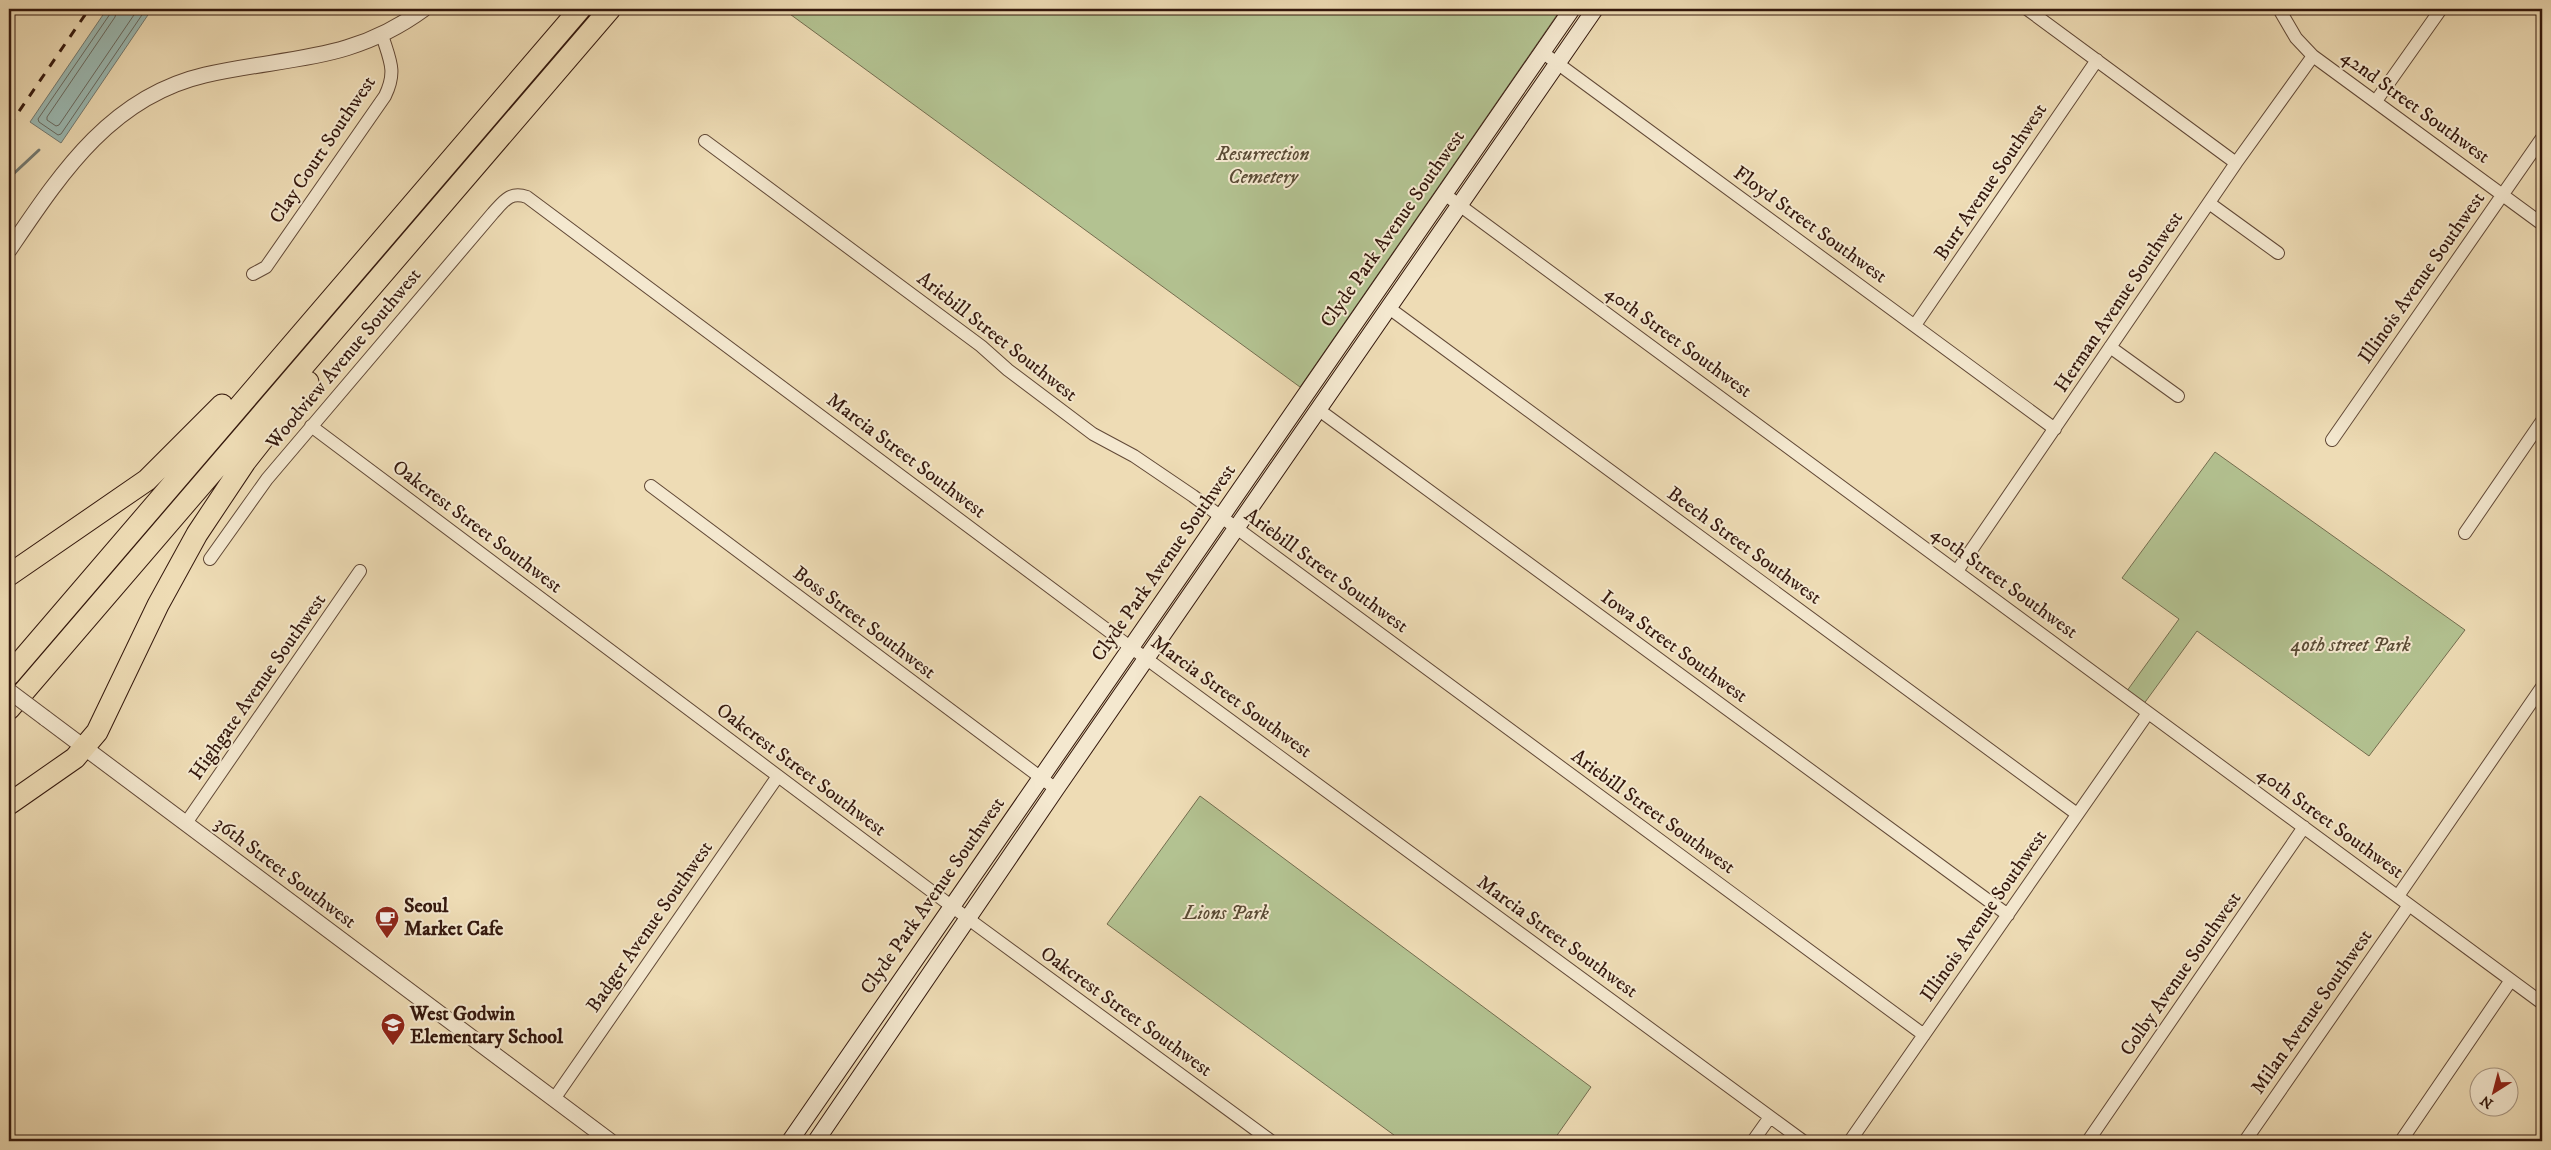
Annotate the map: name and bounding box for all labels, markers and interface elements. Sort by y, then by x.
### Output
street label: 42nd Street Southwest [2336,44,2494,170]
street label: Clay Court Southwest [264,71,382,229]
street label: Burr Avenue Southwest [1929,99,2053,265]
street label: Clyde Park Avenue Southwest [1315,125,1471,333]
park label: Resurrection Cemetery [1216,142,1309,190]
street label: Floyd Street Southwest [1728,161,1892,289]
street label: Illinois Avenue Southwest [2353,187,2491,369]
street label: Herman Avenue Southwest [2049,207,2189,397]
street label: Woodview Avenue Southwest [260,263,427,455]
street label: Ariebill Street Southwest [912,267,1082,407]
street label: 40th Street Southwest [1600,280,1756,404]
street label: Marcia Street Southwest [821,388,991,524]
street label: Oakcrest Street Southwest [387,455,567,599]
street label: Clyde Park Avenue Southwest [1086,459,1242,667]
street label: Beech Street Southwest [1662,482,1826,610]
street label: Ariebill Street Southwest [1239,503,1413,639]
street label: 40th Street Southwest [1926,521,2082,645]
street label: Boss Street Southwest [788,561,940,685]
street label: Iowa Street Southwest [1596,585,1752,709]
street label: Highgate Avenue Southwest [184,589,332,785]
street label: Marcia Street Southwest [1146,630,1316,764]
park label: 40th street Park [2290,633,2411,658]
street label: Oakcrest Street Southwest [711,698,891,842]
street label: Ariebill Street Southwest [1566,744,1740,880]
street label: 40th Street Southwest [2252,761,2408,885]
street label: Clyde Park Avenue Southwest [855,792,1011,1000]
street label: 36th Street Southwest [209,811,361,935]
street label: Illinois Avenue Southwest [1915,825,2053,1007]
street label: Badger Avenue Southwest [581,836,719,1018]
street label: Marcia Street Southwest [1472,870,1642,1004]
street label: Colby Avenue Southwest [2115,887,2247,1061]
place label: Seoul Market Cafe [404,894,504,942]
park label: Lions Park [1182,901,1269,926]
cafe icon: Seoul Market Cafe [374,905,400,939]
street label: Milan Avenue Southwest [2246,925,2378,1099]
street label: Oakcrest Street Southwest [1035,941,1217,1083]
place label: West Godwin Elementary School [409,1002,564,1050]
school or university icon: West Godwin Elementary School [380,1012,406,1046]
north arrow [2468,1068,2518,1118]
text: N [2477,1091,2497,1112]

